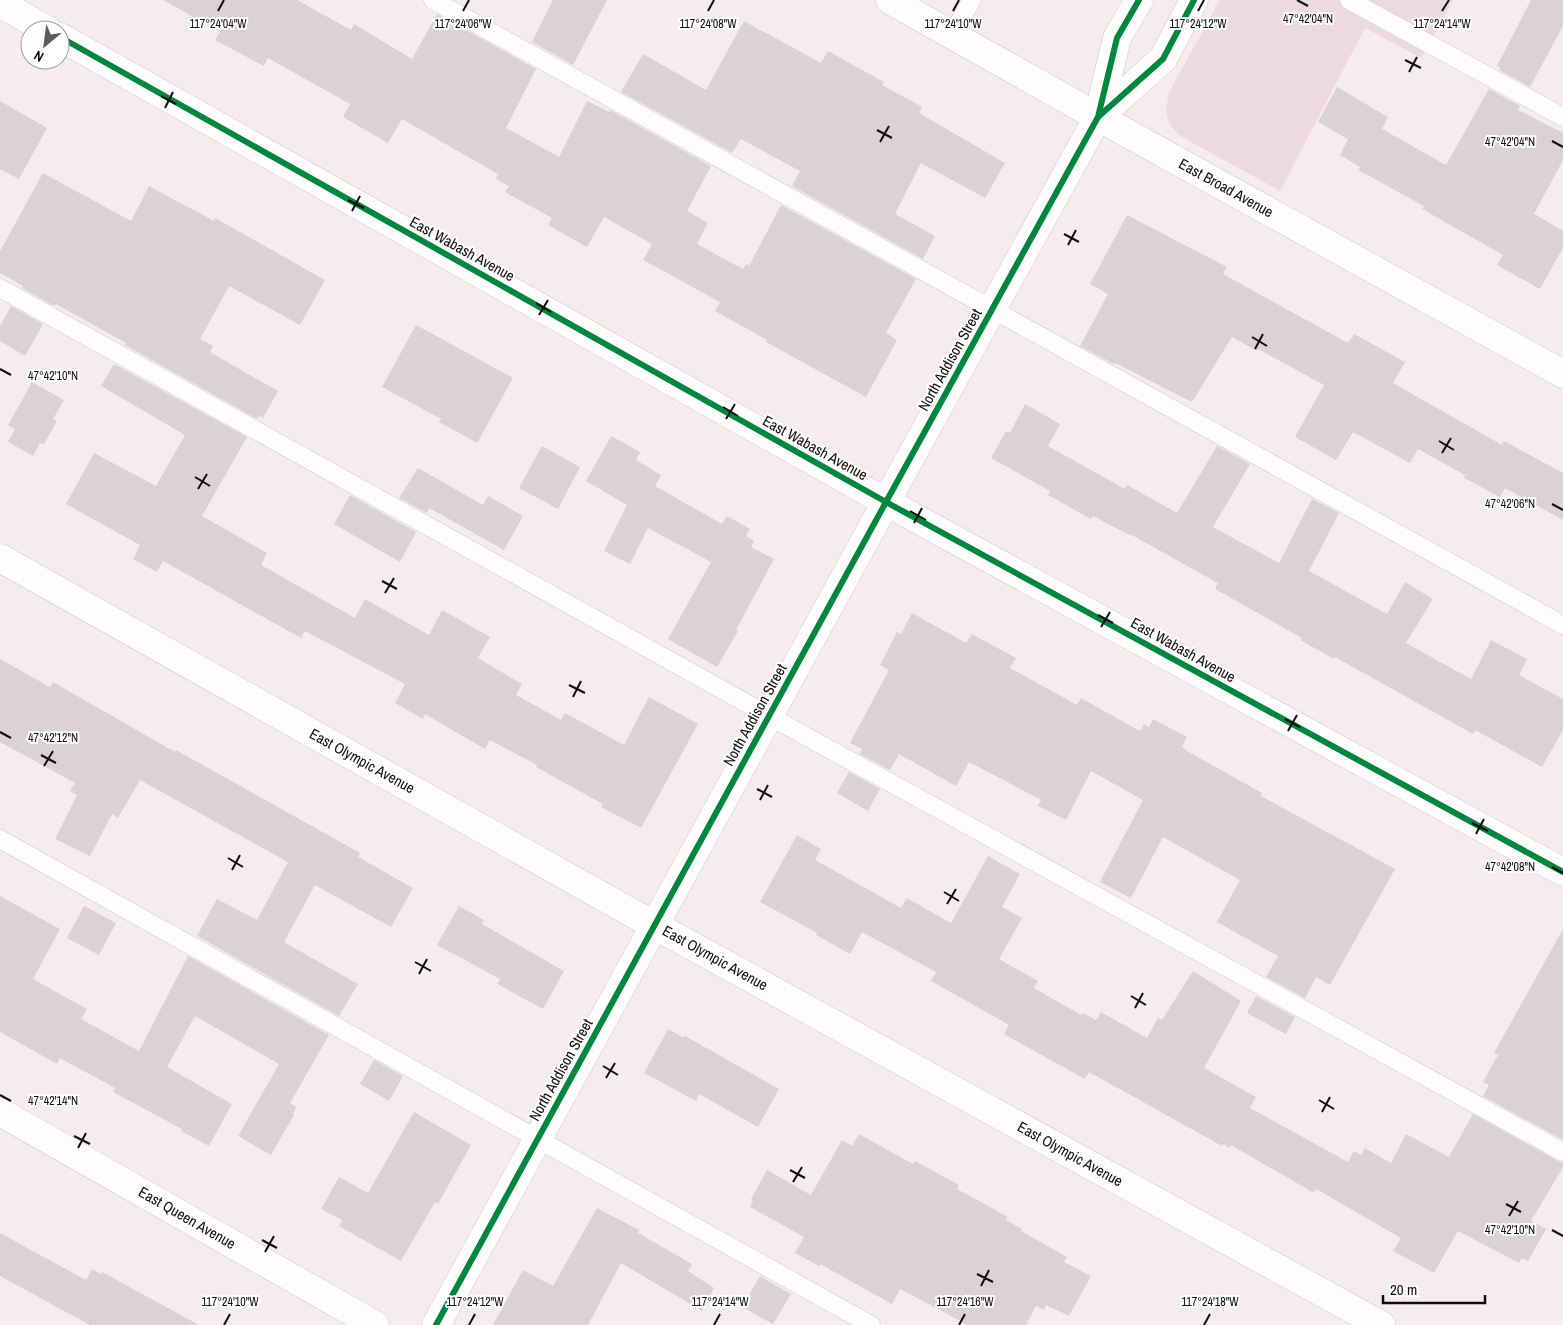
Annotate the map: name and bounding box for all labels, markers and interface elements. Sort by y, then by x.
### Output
text: 47°42'04"N [1283,11,1333,27]
text: 117°24'04"W [189,16,247,32]
text: 117°24'06"W [434,16,492,32]
text: 117°24'08"W [679,16,737,32]
text: 117°24'10"W [924,16,982,32]
text: 117°24'12"W [1169,16,1227,32]
text: 117°24'14"W [1413,16,1471,32]
north arrow [20,20,70,70]
text: N [31,46,47,66]
text: 47°42'04"N [1485,134,1535,150]
street label: East Broad Avenue [1175,153,1277,222]
street label: East Wabash Avenue [406,211,519,286]
street label: North Addison Street [913,304,987,415]
text: 47°42'10"N [28,368,78,384]
street label: East Wabash Avenue [759,410,872,485]
text: 47°42'06"N [1485,496,1535,512]
street label: East Wabash Avenue [1127,612,1240,687]
street label: North Addison Street [718,659,792,770]
street label: East Olympic Avenue [306,723,419,798]
text: 47°42'12"N [28,730,78,746]
text: 47°42'08"N [1485,859,1535,875]
street label: East Olympic Avenue [659,920,772,995]
street label: North Addison Street [524,1014,598,1125]
text: 47°42'14"N [28,1093,78,1109]
street label: East Olympic Avenue [1014,1116,1127,1191]
street label: East Queen Avenue [135,1181,240,1254]
text: 47°42'10"N [1485,1222,1535,1238]
scale bar [1383,1272,1486,1304]
text: 20 m [1390,1279,1417,1300]
text: 117°24'10"W [201,1294,259,1310]
text: 117°24'12"W [446,1294,504,1310]
text: 117°24'14"W [691,1294,749,1310]
text: 117°24'16"W [936,1294,994,1310]
text: 117°24'18"W [1181,1294,1239,1310]

